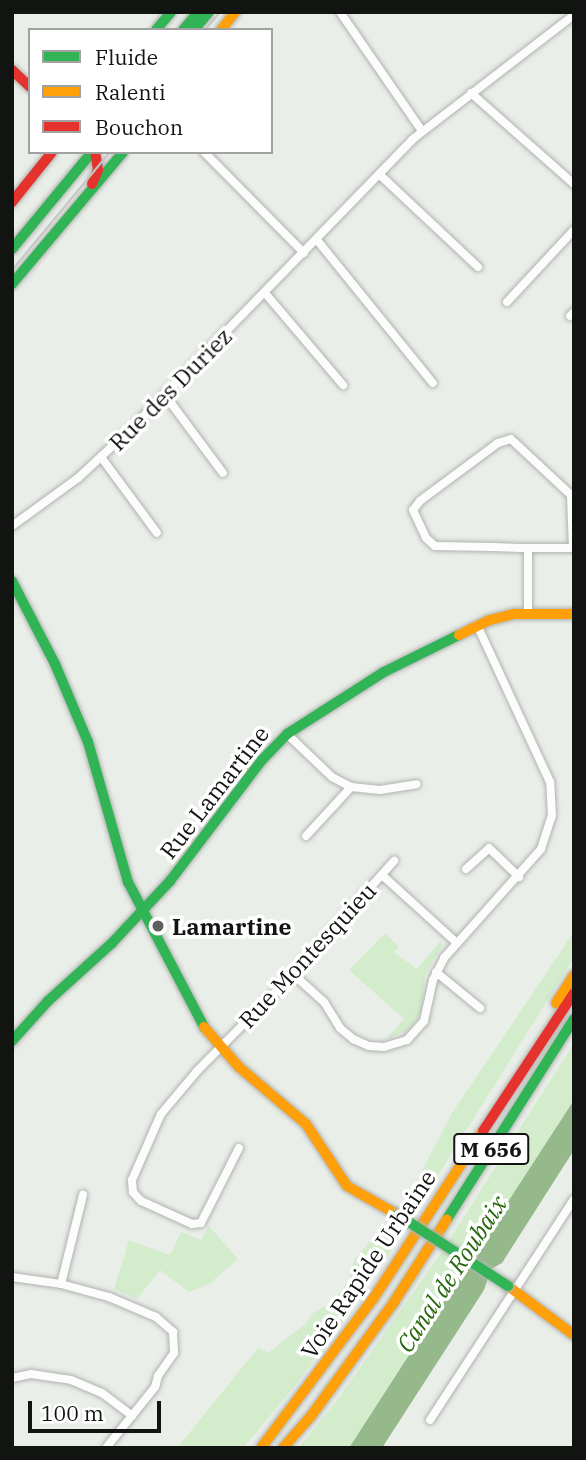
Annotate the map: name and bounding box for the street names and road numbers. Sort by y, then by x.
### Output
street label: Rue des Duriez [103,322,237,456]
street label: Rue Lamartine [154,720,274,864]
street label: Rue Montesquieu [233,877,381,1033]
road number: M 656 [452,1132,530,1166]
street label: Voie Rapide Urbaine [295,1165,441,1363]

